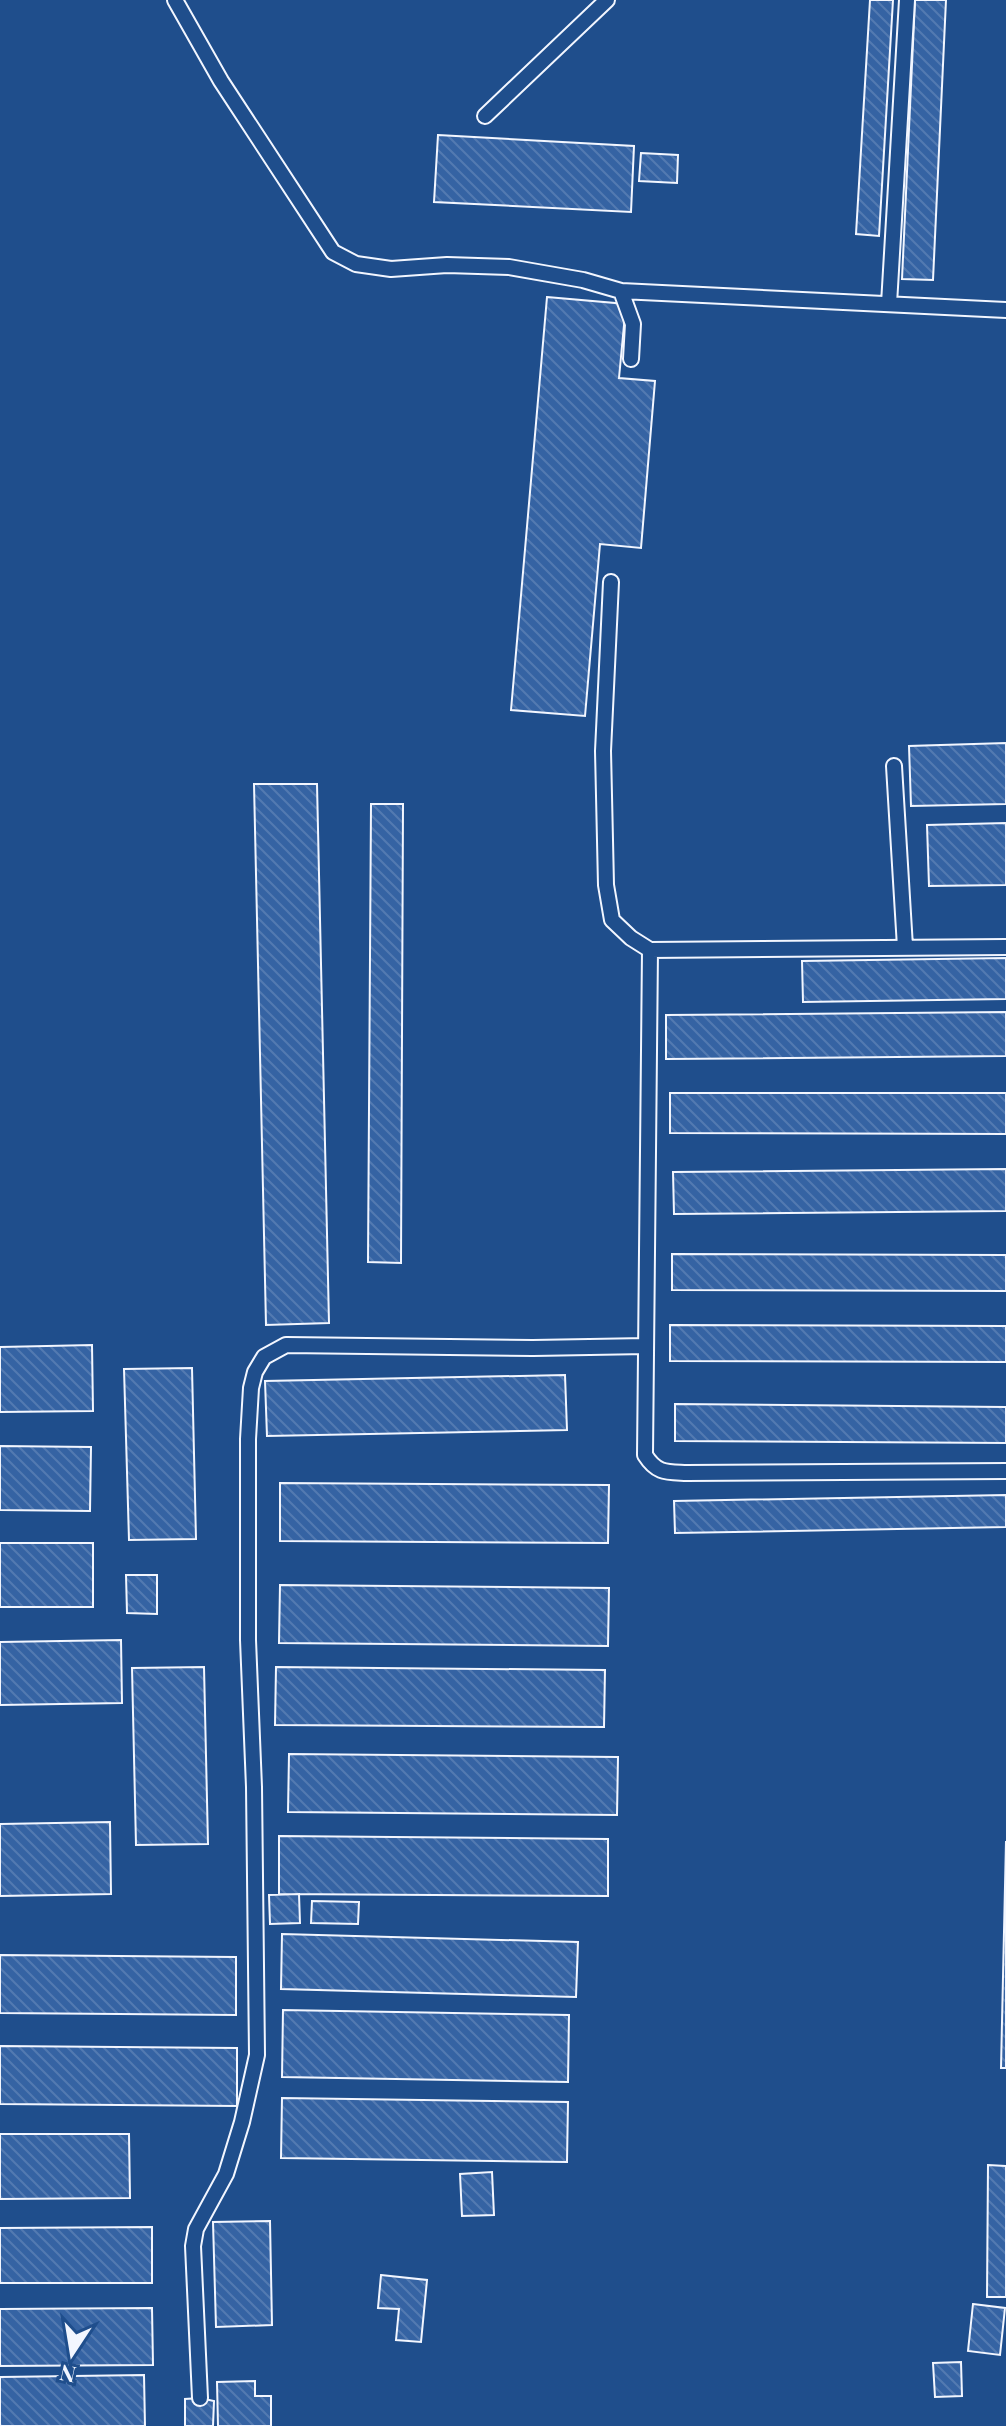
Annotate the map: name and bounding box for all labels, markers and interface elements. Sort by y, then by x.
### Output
north arrow [32,2314,112,2394]
text: N [57,2358,79,2391]

